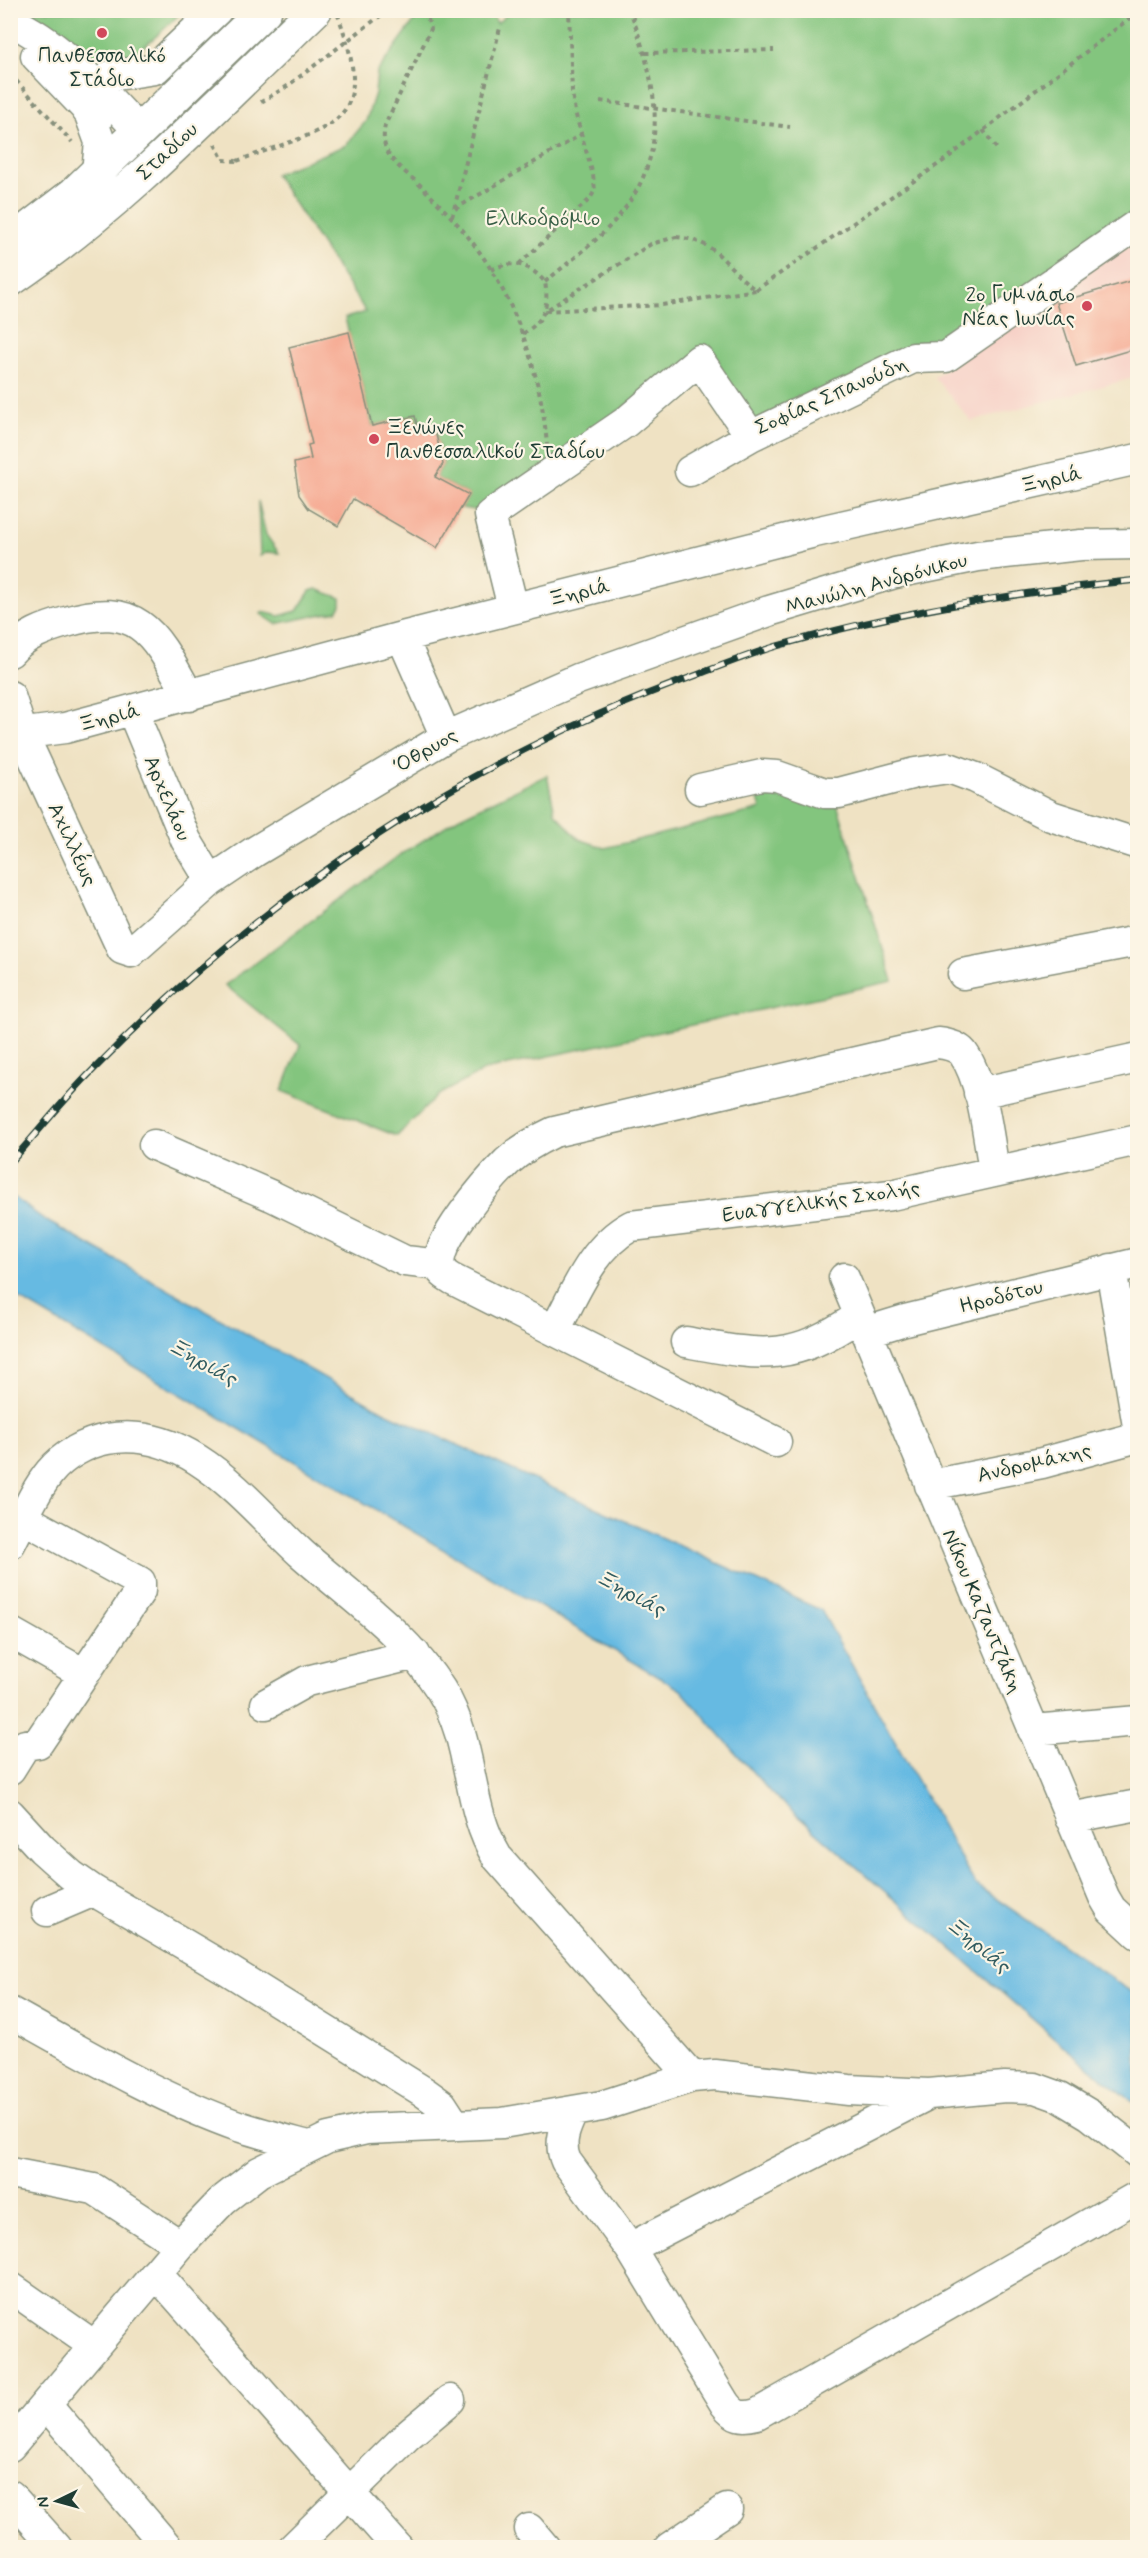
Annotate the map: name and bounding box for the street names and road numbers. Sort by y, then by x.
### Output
street label: Σταδίου [131,116,204,187]
street label: Σοφίας Σπανούδη [751,350,912,442]
street label: Ξηριά [1018,459,1085,501]
street label: Μανώλη Ανδρόνικου [782,546,970,622]
street label: Ξηριά [546,572,613,614]
street label: Ξηριά [76,696,143,740]
street label: Όθρυος [388,721,463,780]
street label: Αρχελάου [137,751,198,845]
street label: Αχιλλέως [41,798,104,891]
street label: Ευαγγελικής Σχολής [720,1174,922,1230]
street label: Ηροδότου [957,1273,1046,1321]
street label: Ανδρομάχης [974,1436,1094,1490]
street label: Νίκου Καζαντζάκη [935,1525,1029,1698]

